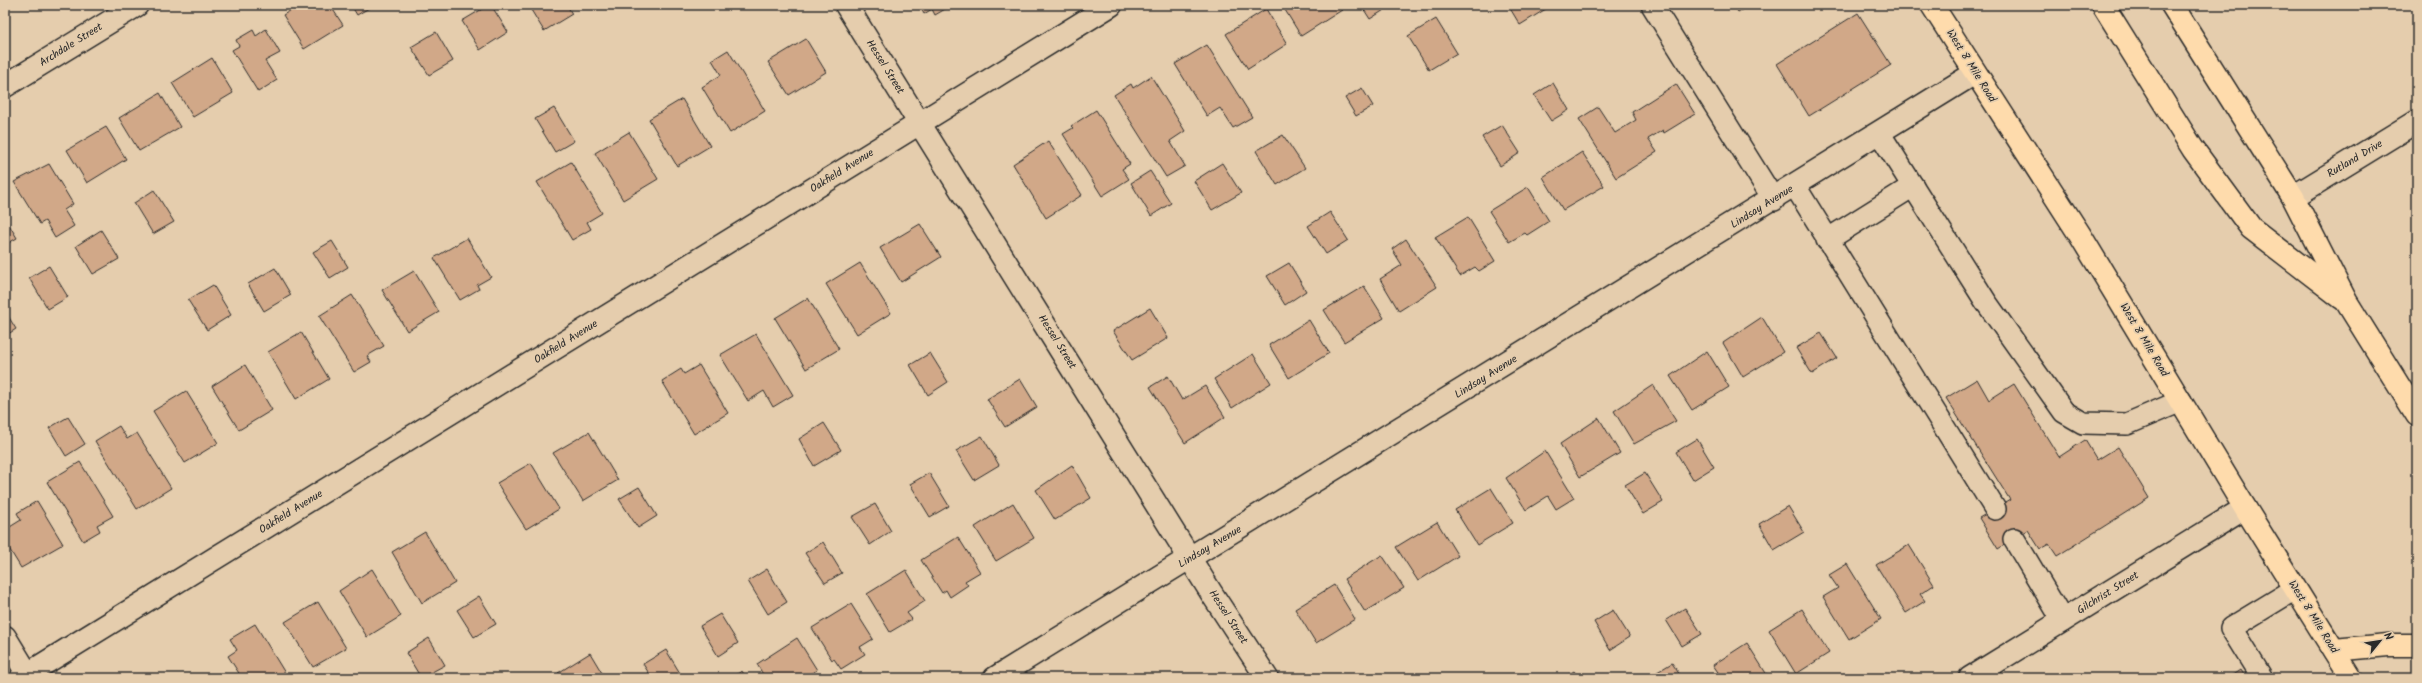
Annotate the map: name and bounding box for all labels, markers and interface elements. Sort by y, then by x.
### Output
street label: Archdale Street [36,18,107,72]
street label: West 8 Mile Road [1941,26,2001,107]
street label: Hessel Street [861,36,909,99]
street label: Rutland Drive [2324,135,2386,183]
street label: Oakfield Avenue [806,144,878,198]
street label: Lindsay Avenue [1727,180,1797,234]
street label: West 8 Mile Road [2115,300,2173,381]
street label: Hessel Street [1033,311,1081,374]
street label: Oakfield Avenue [530,315,602,369]
street label: Lindsay Avenue [1451,350,1521,404]
street label: Oakfield Avenue [255,485,327,539]
street label: Lindsay Avenue [1175,521,1245,573]
street label: Gilchrist Street [2073,566,2143,619]
street label: West 8 Mile Road [2283,577,2343,658]
street label: Hessel Street [1204,586,1253,648]
north arrow [2360,621,2400,661]
text: N [2378,629,2397,644]

